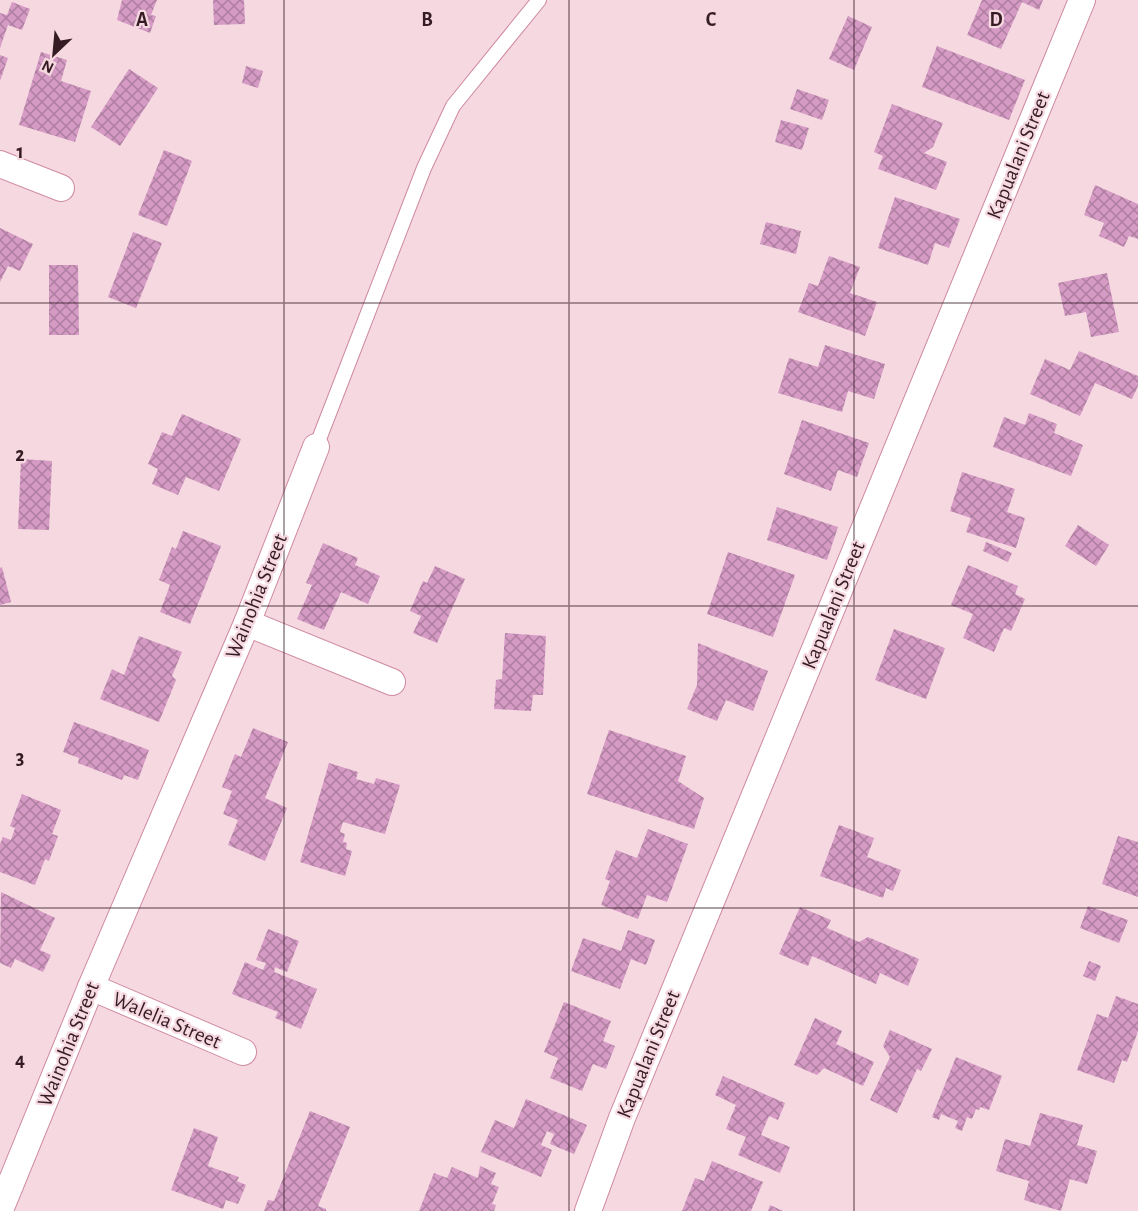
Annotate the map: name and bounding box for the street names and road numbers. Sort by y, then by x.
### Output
street label: Kapualani Street [983,88,1054,222]
street label: Wainohia Street [222,531,291,661]
street label: Kapualani Street [798,538,869,672]
street label: Wainohia Street [34,979,103,1109]
street label: Kapualani Street [613,987,684,1121]
street label: Walelia Street [110,988,224,1053]

